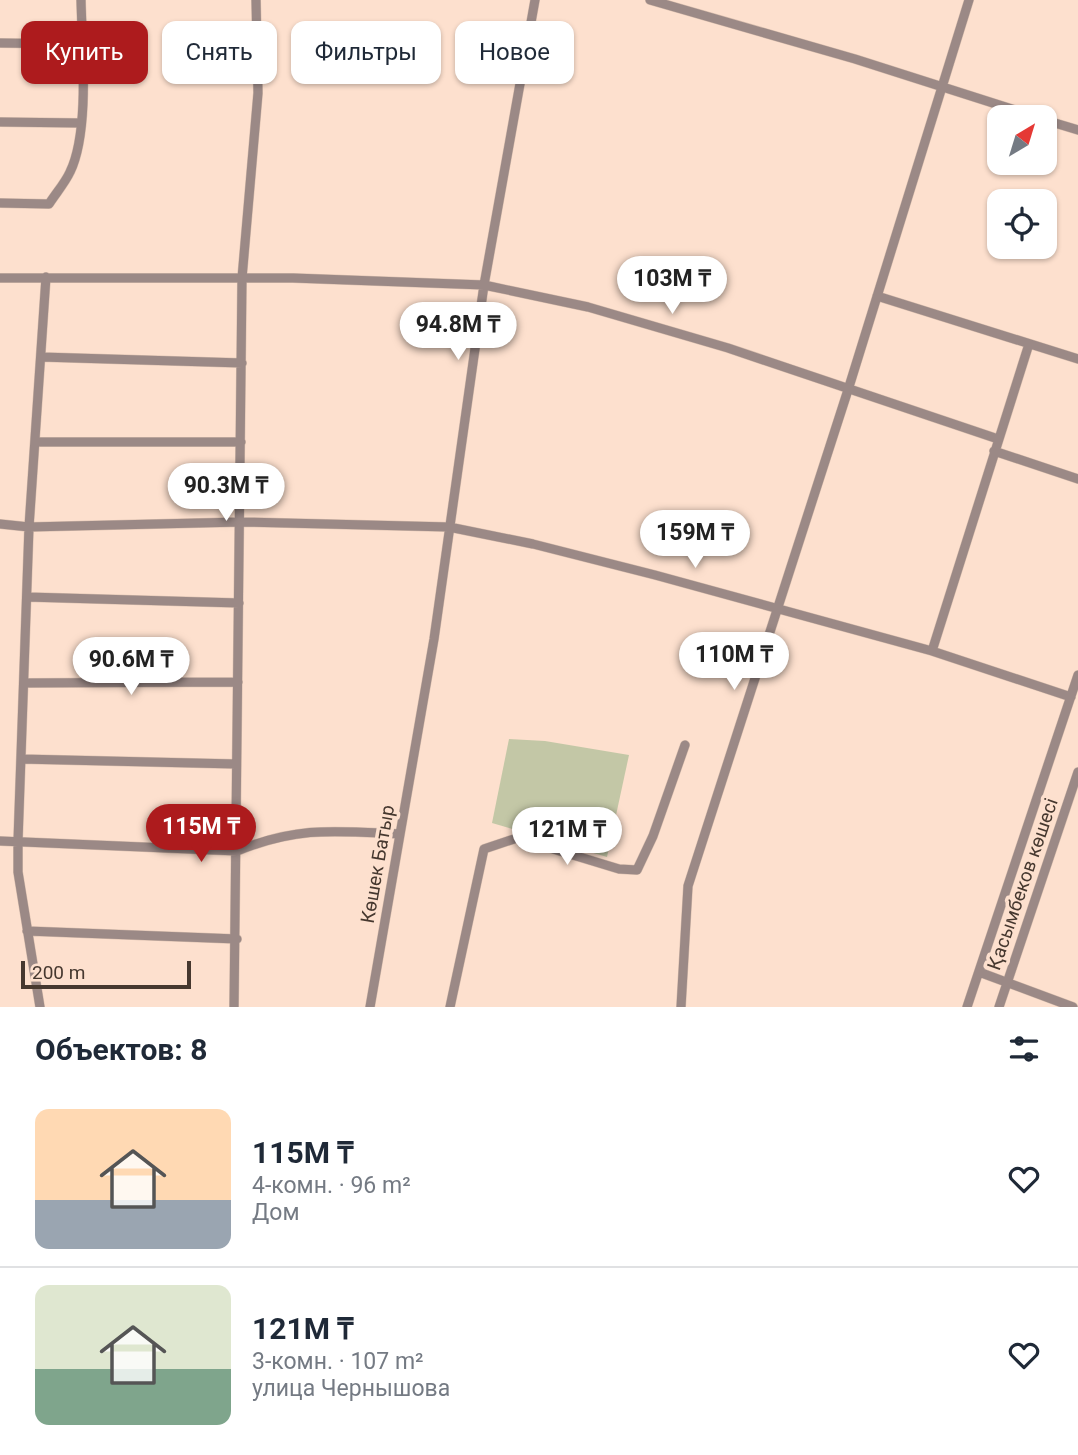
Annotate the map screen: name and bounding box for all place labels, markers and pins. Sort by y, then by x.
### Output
pin: 103M ₸ [615,256,729,316]
pin: 94.8M ₸ [393,302,523,362]
pin: 90.3M ₸ [161,463,291,523]
pin: 159M ₸ [638,510,752,570]
pin: 110M ₸ [677,632,791,692]
pin: 90.6M ₸ [66,638,196,697]
pin: 115M ₸ [144,804,258,864]
pin: 121M ₸ [510,808,624,867]

